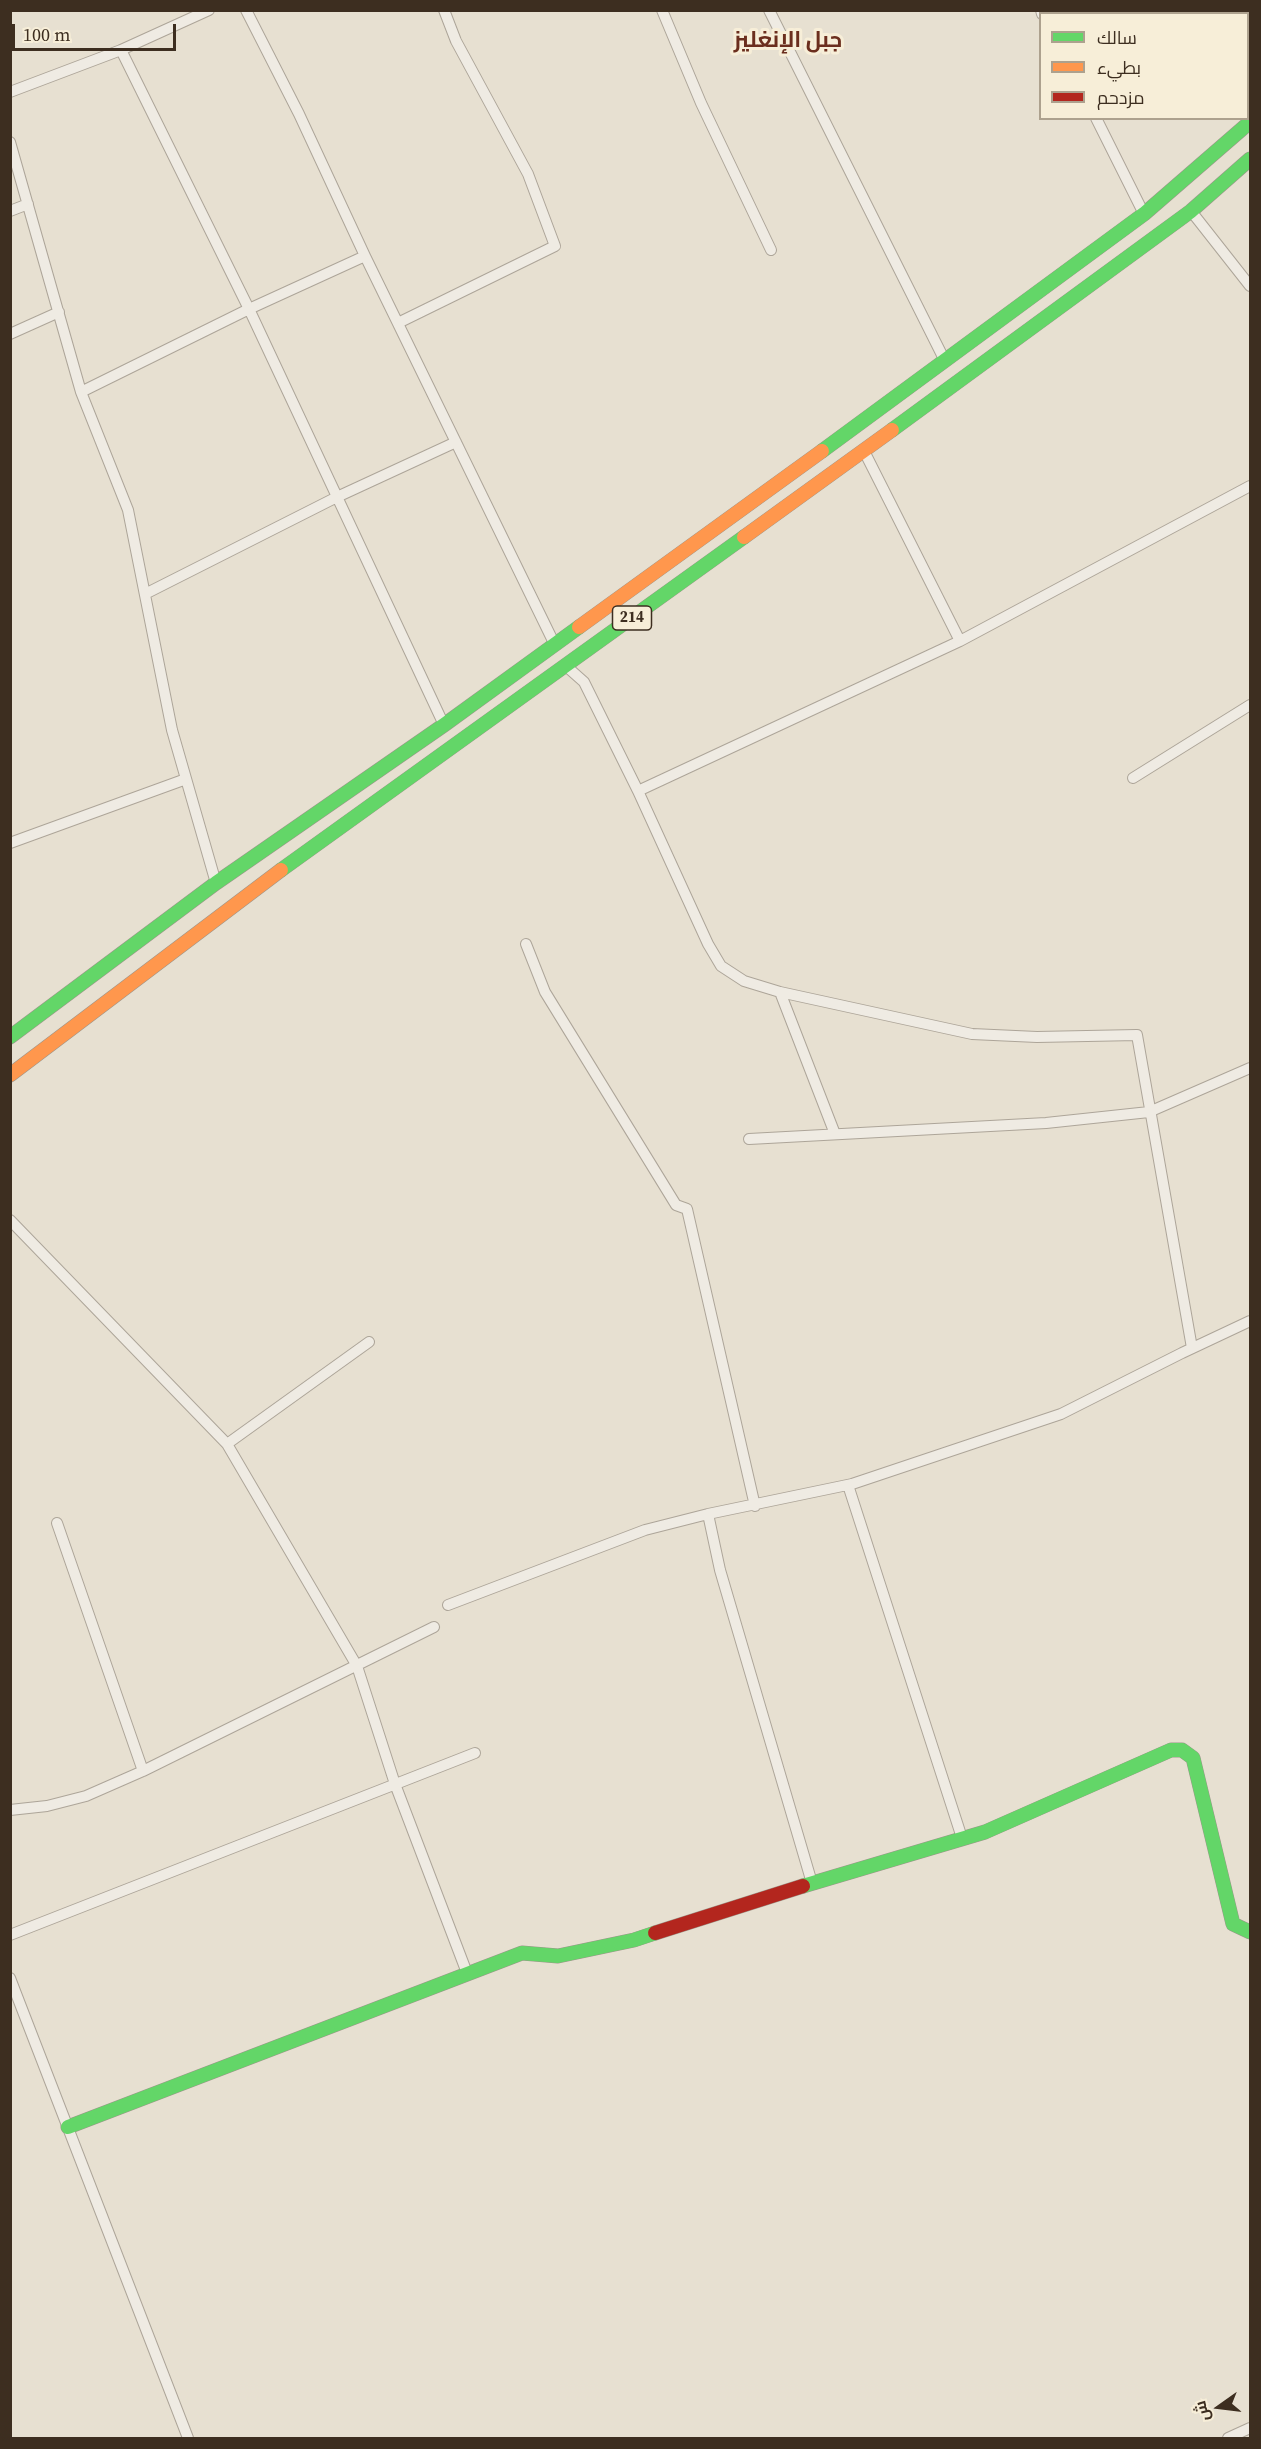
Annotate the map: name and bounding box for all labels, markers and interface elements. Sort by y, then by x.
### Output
scale bar [15,12,178,50]
legend [1039,12,1249,120]
text: 100 m [23,22,70,47]
text: سالك [1097,25,1137,50]
district label: جبل الإنغليز [734,28,842,54]
text: بطيء [1097,55,1141,80]
text: مزدحم [1097,85,1145,110]
road number: 214 [612,606,652,630]
north arrow [1189,2377,1249,2437]
text: ش [1188,2399,1215,2424]

